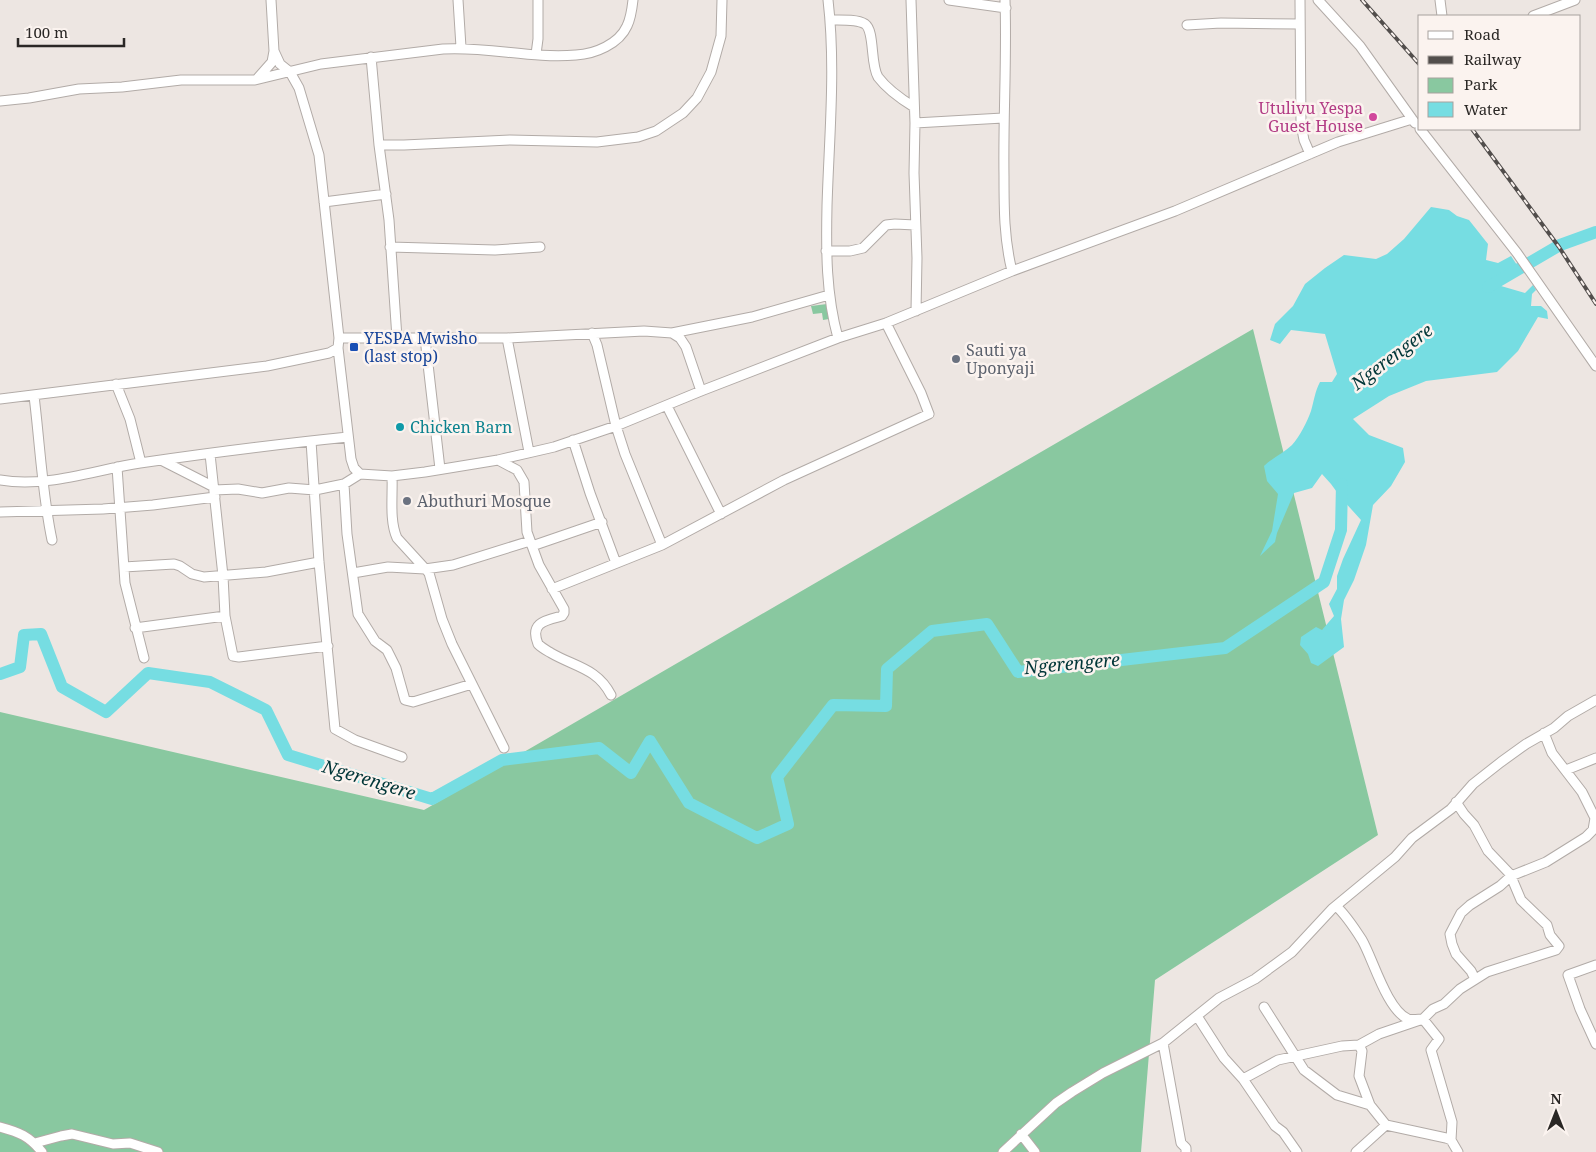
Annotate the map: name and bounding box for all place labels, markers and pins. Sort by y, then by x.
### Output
place label: Utulivu Yespa Guest House [1259,97,1363,137]
marker: Utulivu Yespa Guest House [1367,111,1379,123]
place label: YESPA Mwisho (last stop) [363,327,478,367]
place label: Sauti ya Uponyaji [966,339,1035,379]
marker: YESPA Mwisho (last stop) [348,341,360,353]
marker: Sauti ya Uponyaji [950,353,962,365]
place label: Chicken Barn [410,416,512,438]
marker: Chicken Barn [394,421,406,433]
place label: Abuthuri Mosque [417,490,551,512]
marker: Abuthuri Mosque [401,495,413,507]

